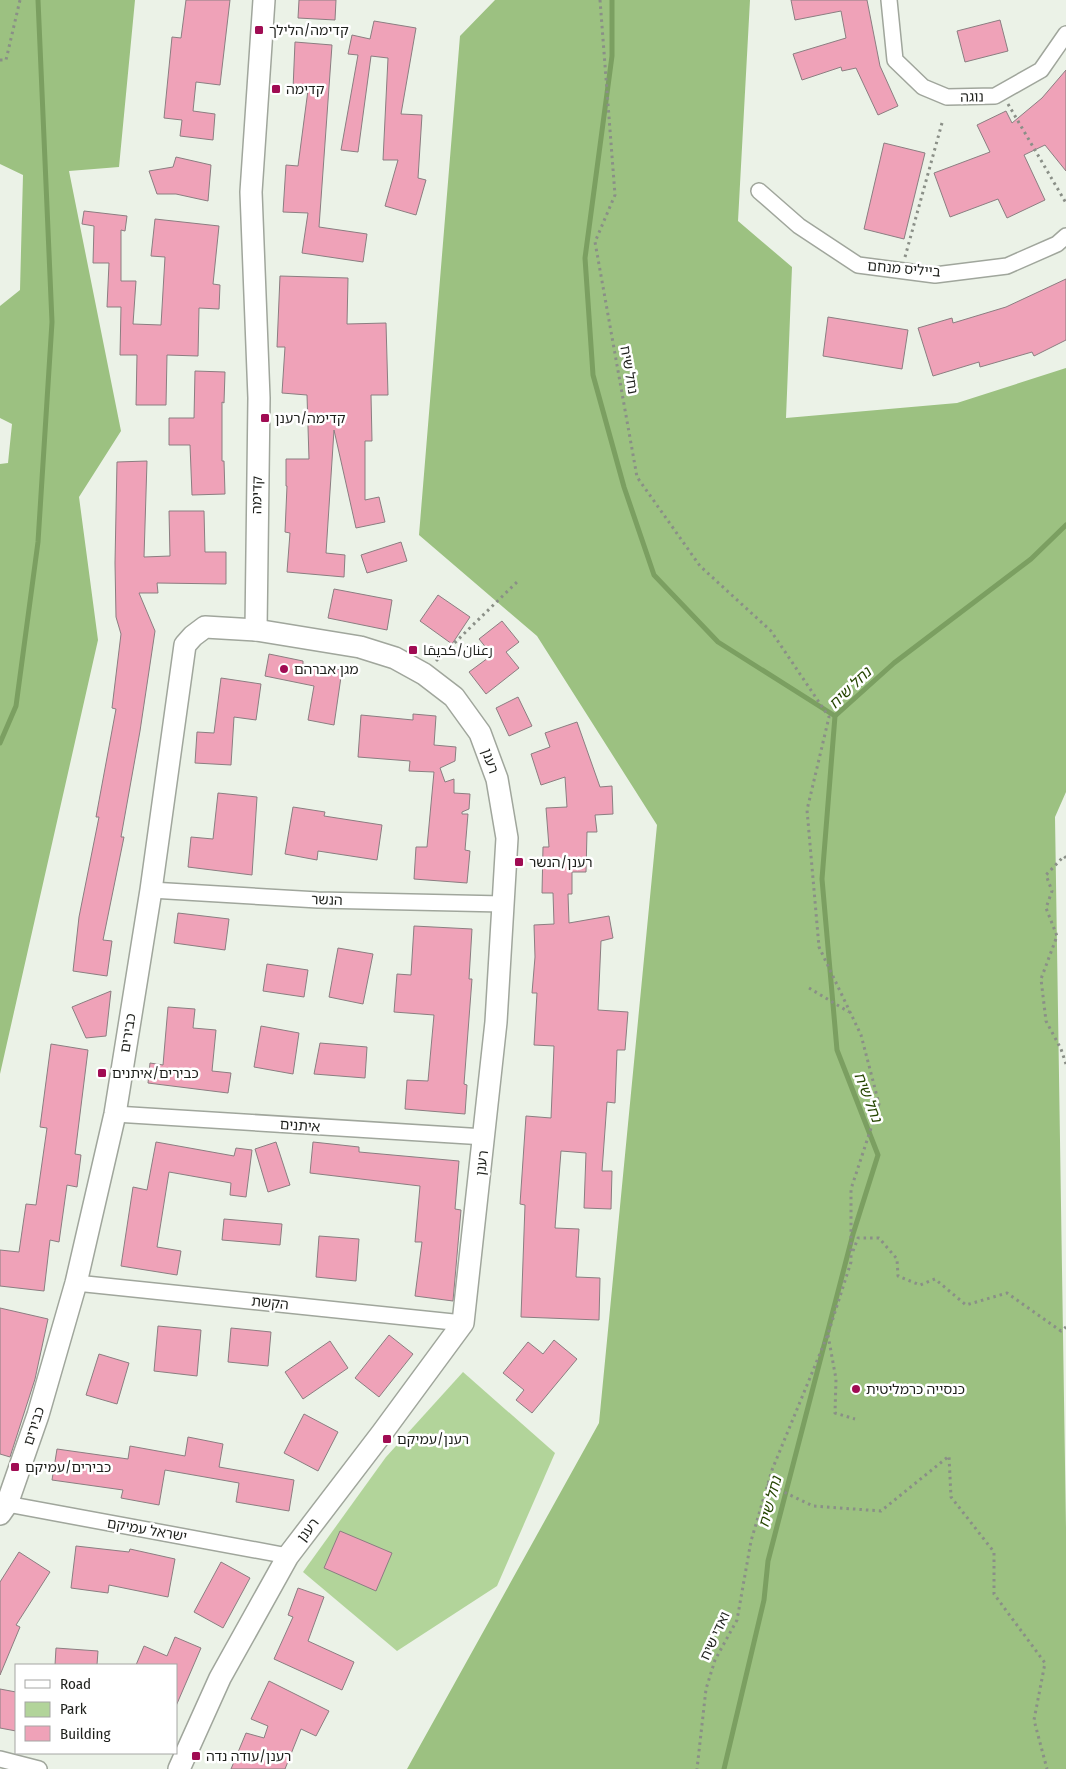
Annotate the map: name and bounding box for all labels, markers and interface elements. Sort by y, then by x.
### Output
place label: קדימה/הלילך [269,22,349,39]
marker: קדימה/הלילך [253,24,265,36]
place label: קדימה [286,81,325,98]
marker: קדימה [270,83,282,95]
street label: נוגה [960,88,984,106]
street label: בייליס מנחם [867,257,941,281]
street label: נחל שיח [616,345,642,395]
place label: קדימה/רענן [275,410,346,427]
marker: קדימה/רענן [259,412,271,424]
street label: קדימה [248,475,266,514]
place label: رعنان/كديمَا [423,642,493,659]
marker: رعنان/كديمَا [407,644,419,656]
place label: מגן אברהם [294,661,359,678]
marker: מגן אברהם [278,663,290,675]
water label: נחל שיח [825,663,876,713]
street label: רענן [478,746,502,776]
place label: רענן/הנשר [529,854,593,871]
marker: רענן/הנשר [513,856,525,868]
street label: הנשר [311,891,343,909]
street label: כבירים [117,1012,139,1054]
place label: כבירים/איתנים [112,1065,199,1082]
marker: כבירים/איתנים [96,1067,108,1079]
water label: נחל שיח [850,1069,886,1126]
street label: איתנים [279,1116,321,1136]
street label: רענן [472,1149,492,1177]
street label: הקשת [251,1293,289,1313]
place label: כנסייה כרמליטית [866,1381,965,1398]
marker: כנסייה כרמליטית [850,1383,862,1395]
street label: כבירים [20,1405,48,1447]
place label: רענן/עמיקם [397,1431,469,1448]
marker: רענן/עמיקם [381,1433,393,1445]
place label: כבירים/עמיקם [25,1459,111,1476]
marker: כבירים/עמיקם [9,1461,21,1473]
water label: נחל שיח [755,1473,786,1529]
street label: ישראל עמיקם [106,1515,188,1545]
street label: רענן [293,1515,323,1545]
street label: ואדי שיח [696,1609,734,1663]
legend [15,1664,178,1754]
text: Road [60,1675,91,1693]
text: Park [60,1700,87,1718]
text: Building [60,1725,111,1743]
place label: רענן/עודה נדה [206,1748,291,1765]
marker: רענן/עודה נדה [190,1750,202,1762]

